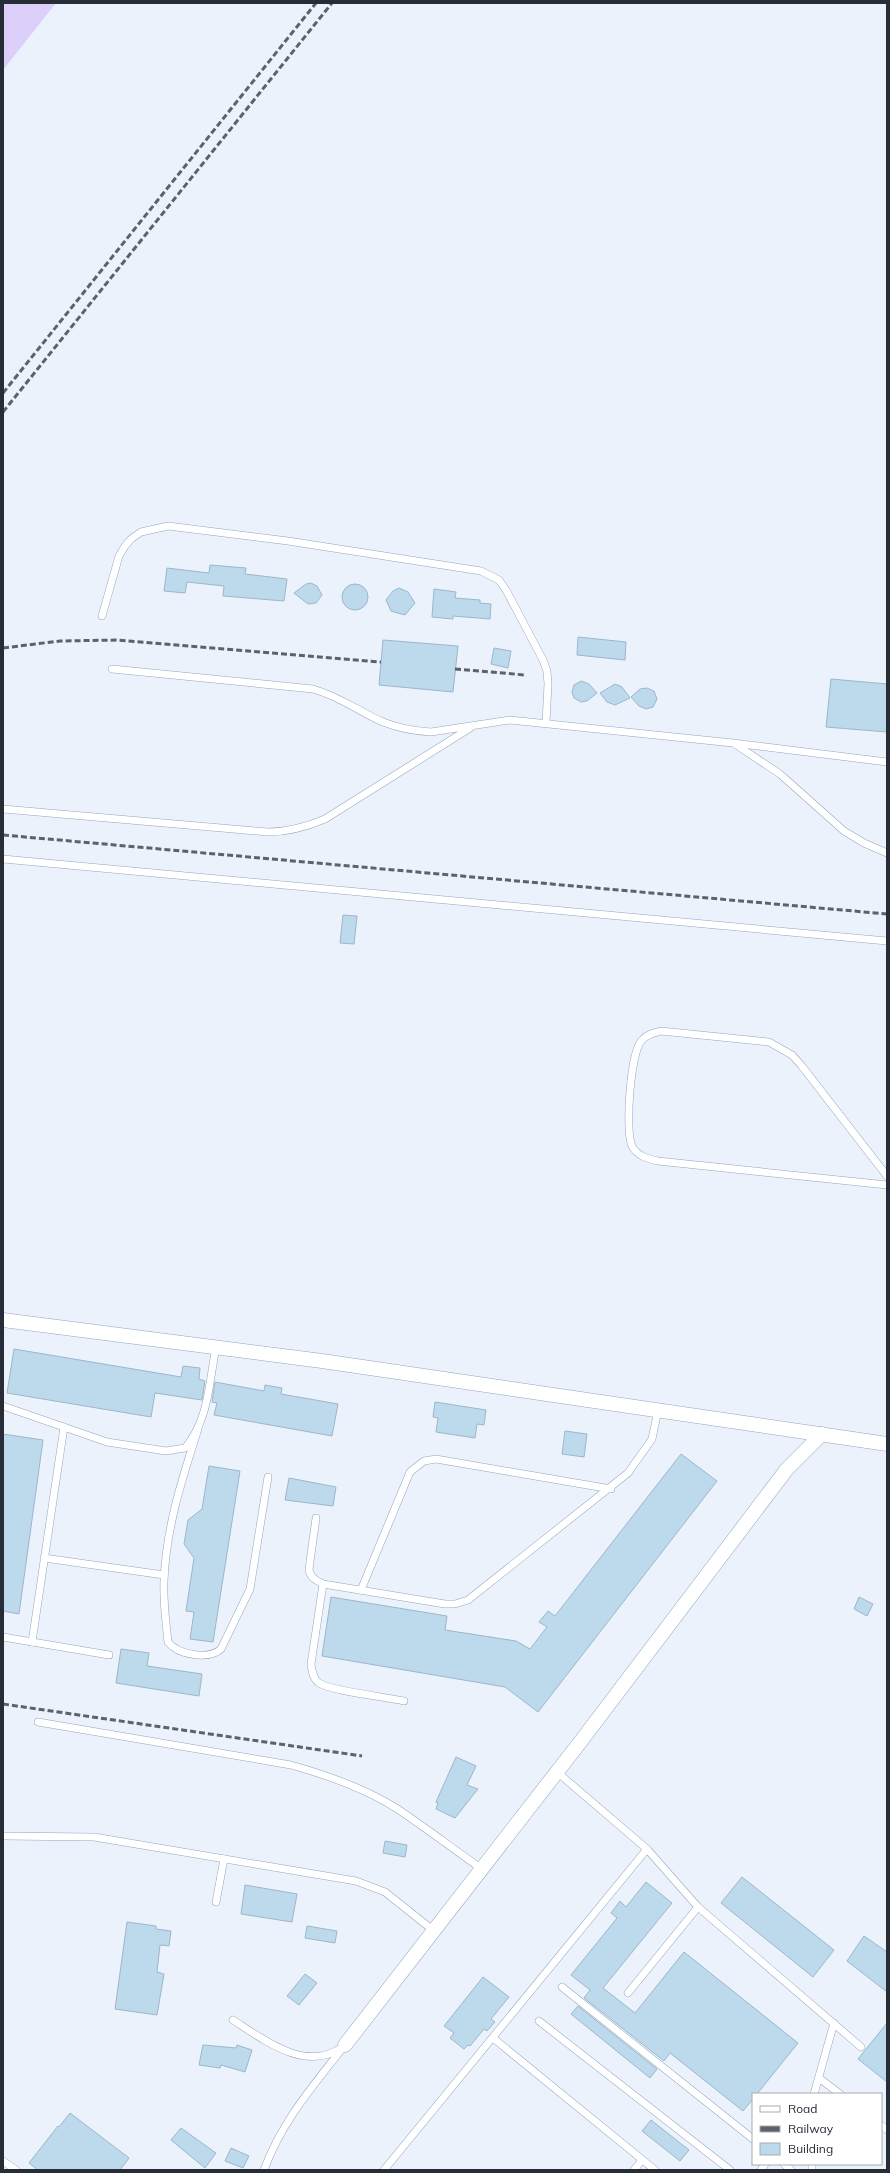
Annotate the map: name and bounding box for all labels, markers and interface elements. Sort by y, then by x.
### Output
legend [752,2093,882,2165]
text: Road [788,2101,817,2116]
text: Railway [788,2121,834,2136]
text: Building [788,2141,833,2156]

